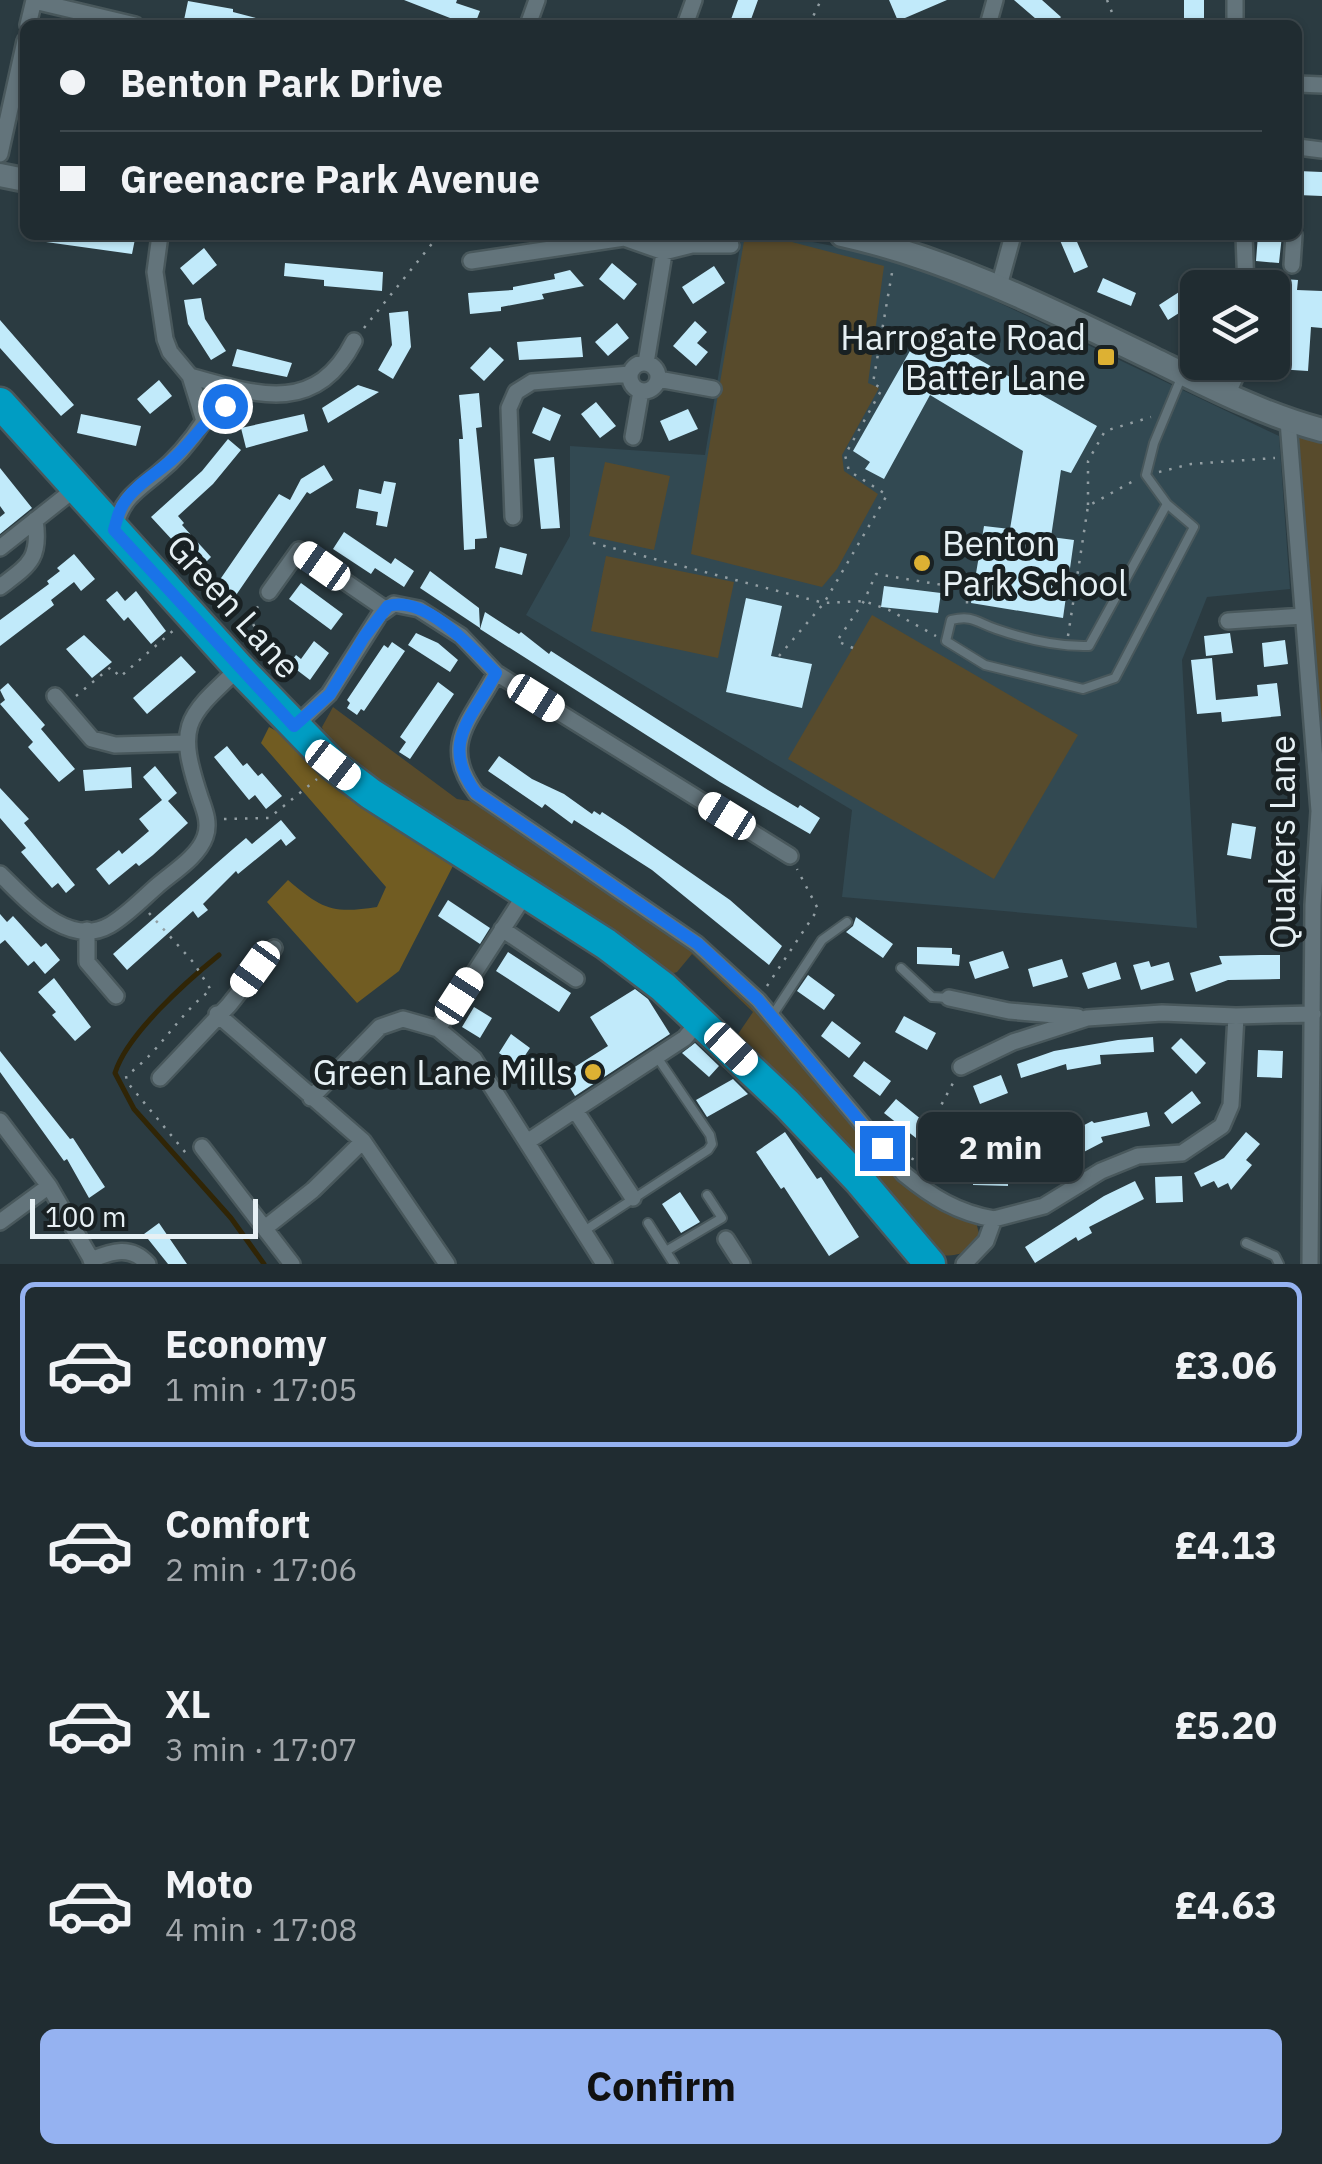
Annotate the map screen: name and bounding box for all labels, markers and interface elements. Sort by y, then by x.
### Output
text: Benton Park Drive [120,58,443,107]
text: Greenacre Park Avenue [120,154,540,203]
map controls [1180,270,1290,380]
button: layers [1180,270,1290,380]
place label: Harrogate Road Batter Lane [840,314,1086,400]
marker: Harrogate Road Batter Lane [1095,346,1117,368]
route start [203,384,248,429]
place label: Benton Park School [942,520,1128,606]
street label: Green Lane [157,524,311,688]
car [289,537,355,595]
marker: Benton Park School [911,552,933,574]
car [503,669,569,727]
car [300,735,366,795]
street label: Quakers Lane [1259,735,1305,949]
car [694,787,760,845]
car [225,936,285,1002]
car [430,963,488,1029]
car [699,1017,763,1081]
place label: Green Lane Mills [313,1049,573,1095]
marker: Green Lane Mills [582,1061,604,1083]
callout: 2 min [917,1113,1082,1183]
route end [860,1126,905,1171]
text: 2 min [959,1126,1042,1168]
scale bar [30,1194,258,1238]
text: 100 m [45,1198,126,1235]
text: Economy [165,1319,327,1368]
icon: car [45,1320,135,1410]
text: £3.06 [1175,1340,1277,1389]
text: 1 min · 17:05 [165,1368,358,1410]
text: Comfort [165,1499,310,1548]
icon: car [45,1500,135,1590]
text: £4.13 [1175,1520,1277,1569]
text: 2 min · 17:06 [165,1548,358,1590]
text: XL [165,1679,211,1728]
icon: car [45,1680,135,1770]
text: £5.20 [1175,1700,1277,1749]
text: 3 min · 17:07 [165,1728,358,1770]
text: Moto [165,1859,253,1908]
icon: car [45,1860,135,1950]
text: £4.63 [1175,1880,1277,1929]
text: 4 min · 17:08 [165,1908,358,1950]
button: Confirm [40,2029,1282,2144]

